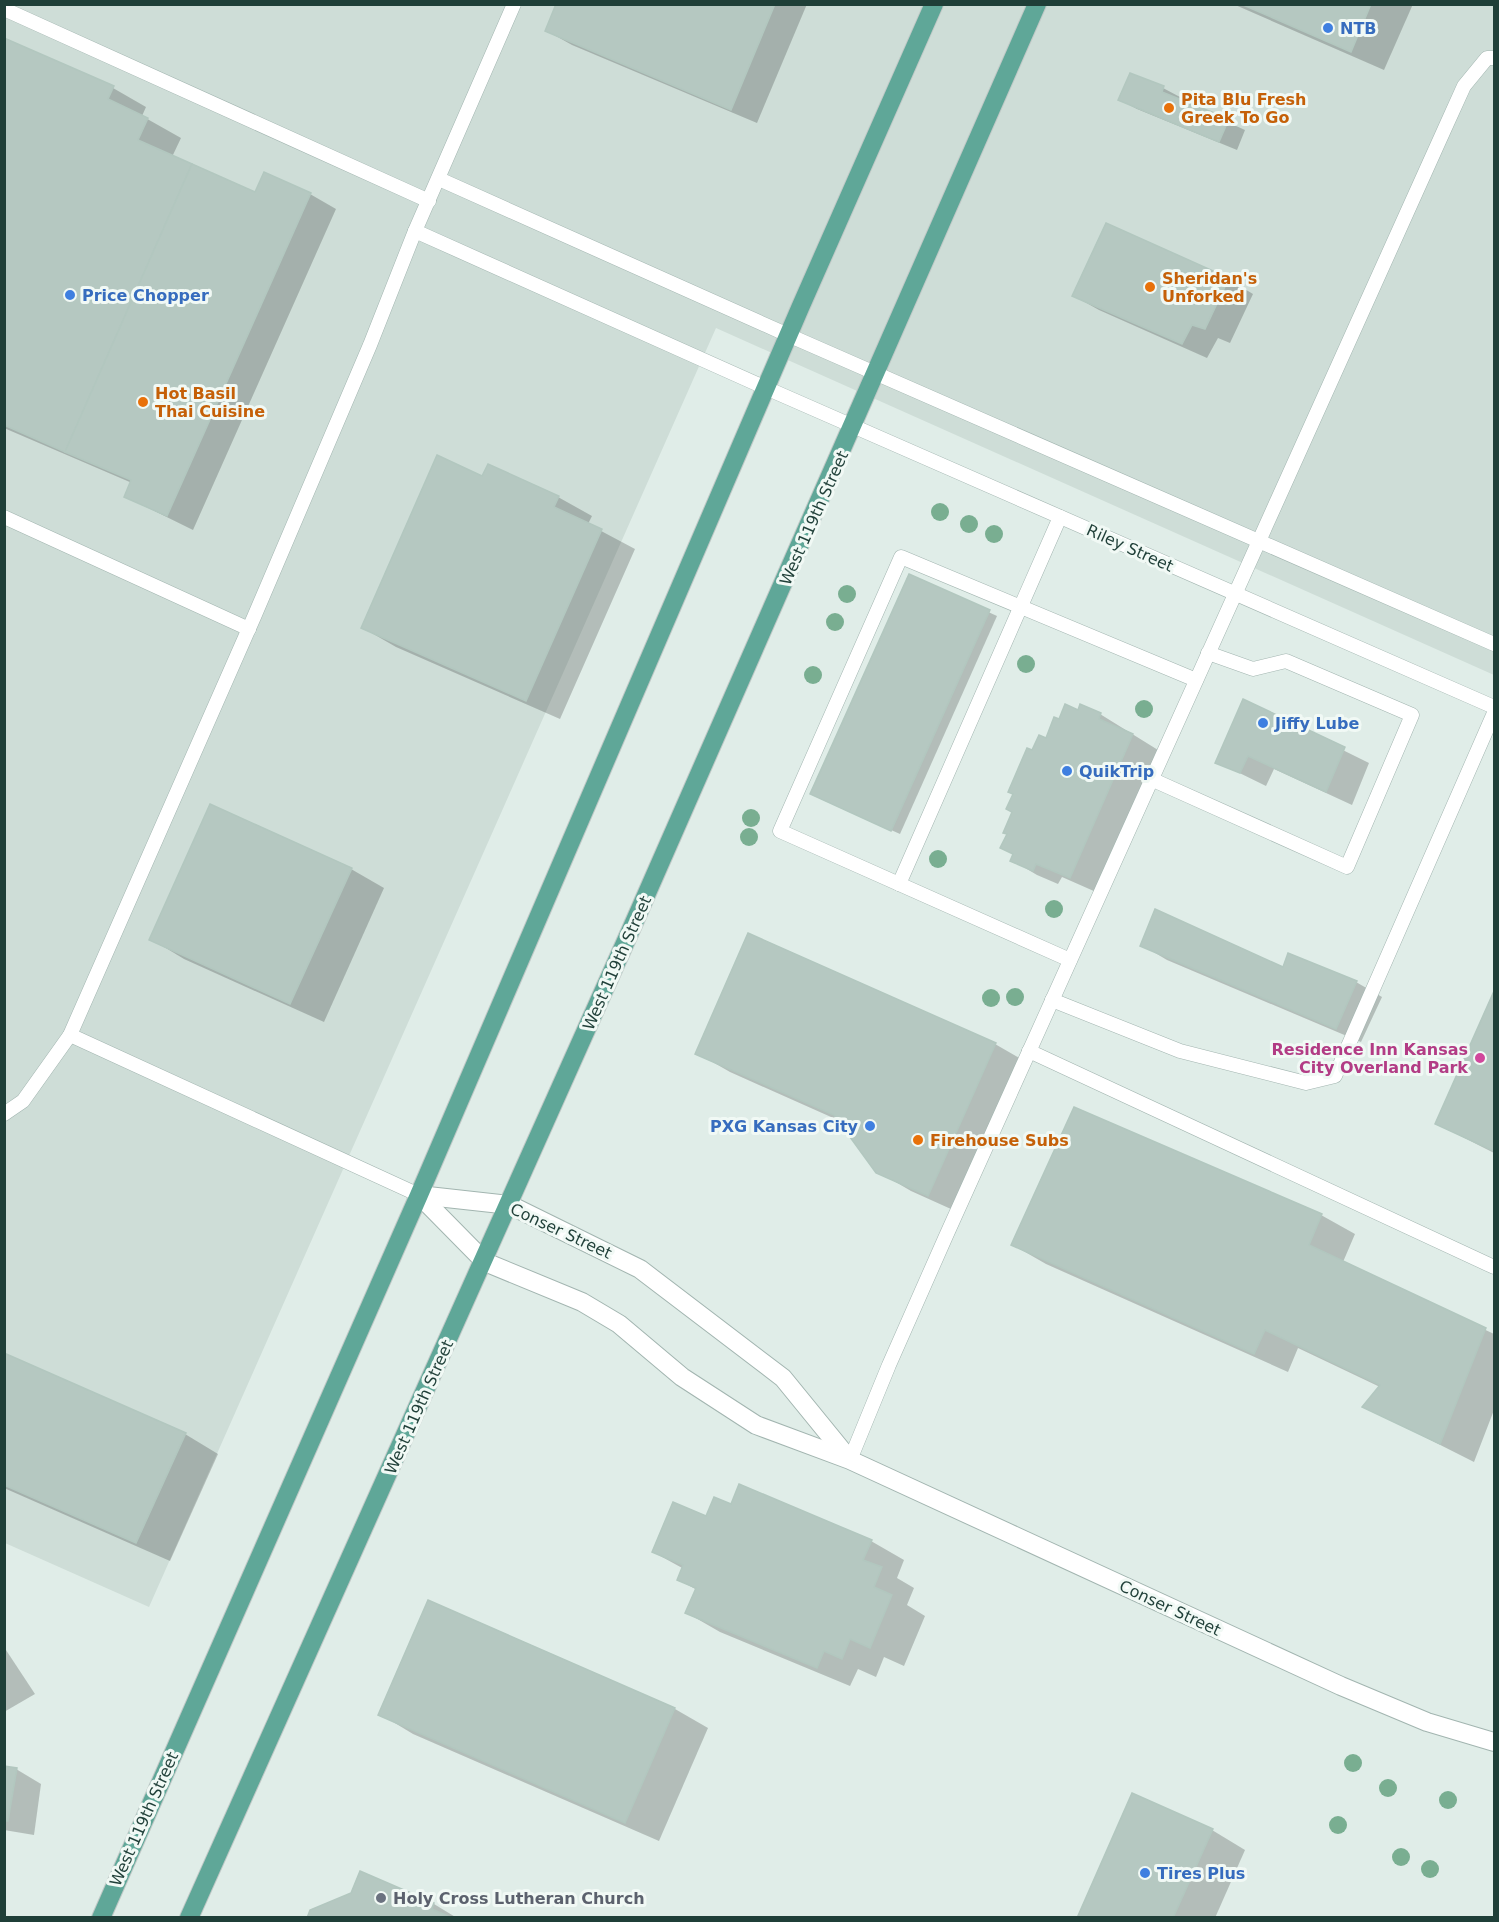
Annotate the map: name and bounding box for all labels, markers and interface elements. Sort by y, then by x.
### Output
place label: NTB [1340,19,1377,38]
marker: NTB [1321,21,1335,35]
place label: Pita Blu Fresh Greek To Go [1181,90,1306,127]
marker: Pita Blu Fresh Greek To Go [1162,101,1176,115]
place label: Sheridan's Unforked [1162,269,1257,306]
marker: Sheridan's Unforked [1143,280,1157,294]
place label: Price Chopper [82,286,209,305]
marker: Price Chopper [63,288,77,302]
place label: Hot Basil Thai Cuisine [155,384,265,421]
marker: Hot Basil Thai Cuisine [136,395,150,409]
street label: West 119th Street [776,448,852,588]
street label: Riley Street [1084,520,1176,576]
place label: Jiffy Lube [1274,714,1359,733]
marker: Jiffy Lube [1256,716,1270,730]
place label: QuikTrip [1079,762,1154,781]
marker: QuikTrip [1060,764,1074,778]
street label: West 119th Street [579,893,655,1033]
place label: Residence Inn Kansas City Overland Park [1271,1040,1468,1077]
marker: Residence Inn Kansas City Overland Park [1473,1051,1487,1065]
place label: PXG Kansas City [710,1117,859,1136]
marker: PXG Kansas City [863,1119,877,1133]
place label: Firehouse Subs [930,1131,1069,1150]
marker: Firehouse Subs [911,1133,925,1147]
street label: Conser Street [507,1199,615,1263]
street label: West 119th Street [381,1337,457,1477]
street label: Conser Street [1116,1576,1224,1640]
street label: West 119th Street [106,1749,182,1889]
place label: Tires Plus [1157,1864,1245,1883]
marker: Tires Plus [1138,1866,1152,1880]
place label: Holy Cross Lutheran Church [393,1889,645,1908]
marker: Holy Cross Lutheran Church [374,1891,388,1905]

